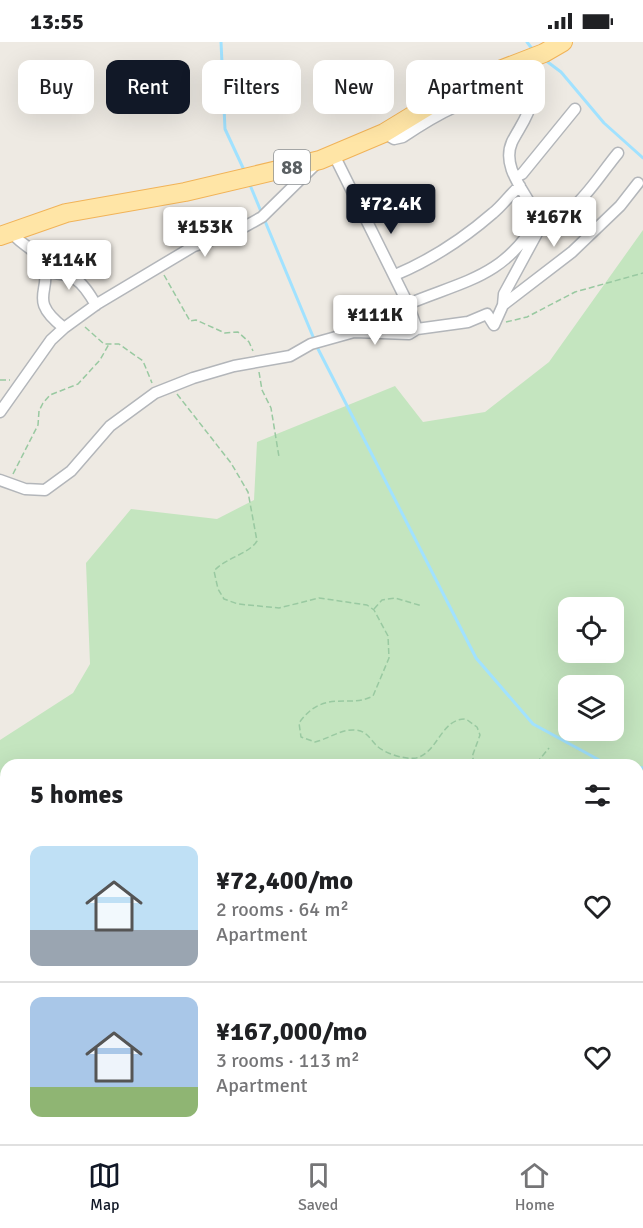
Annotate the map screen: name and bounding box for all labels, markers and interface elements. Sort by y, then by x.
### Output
text: 13:55 [30,8,84,35]
chip: Buy [18,60,94,114]
chip: Rent [106,60,190,114]
chip: Filters [202,60,301,114]
chip: New [313,60,394,114]
chip: Apartment [406,60,545,114]
road number: 88 [274,150,310,184]
pin: ¥72.4K [342,184,440,235]
text: ¥72.4K [360,191,422,216]
pin: ¥167K [512,197,596,248]
text: ¥167K [526,204,582,229]
pin: ¥153K [163,207,247,258]
text: ¥153K [177,214,233,239]
pin: ¥114K [27,240,111,291]
text: ¥114K [41,247,97,272]
pin: ¥111K [333,295,417,346]
text: ¥111K [347,302,403,327]
map controls [558,597,624,741]
button: locate [558,597,624,663]
button: layers [558,675,624,741]
text: 5 homes [30,779,123,811]
icon: filters [581,779,614,812]
text: ¥72,400/mo [216,865,353,897]
icon: home [78,870,150,942]
icon: heart [581,890,614,923]
text: 2 rooms · 64 m² [216,897,349,922]
text: Apartment [216,922,308,947]
text: ¥167,000/mo [216,1016,367,1048]
icon: home [78,1021,150,1093]
icon: heart [581,1041,614,1074]
text: 3 rooms · 113 m² [216,1048,360,1073]
text: Apartment [216,1073,308,1098]
tab: Map [88,1159,121,1215]
tab: Saved [298,1159,338,1215]
tab: Home [515,1159,555,1215]

